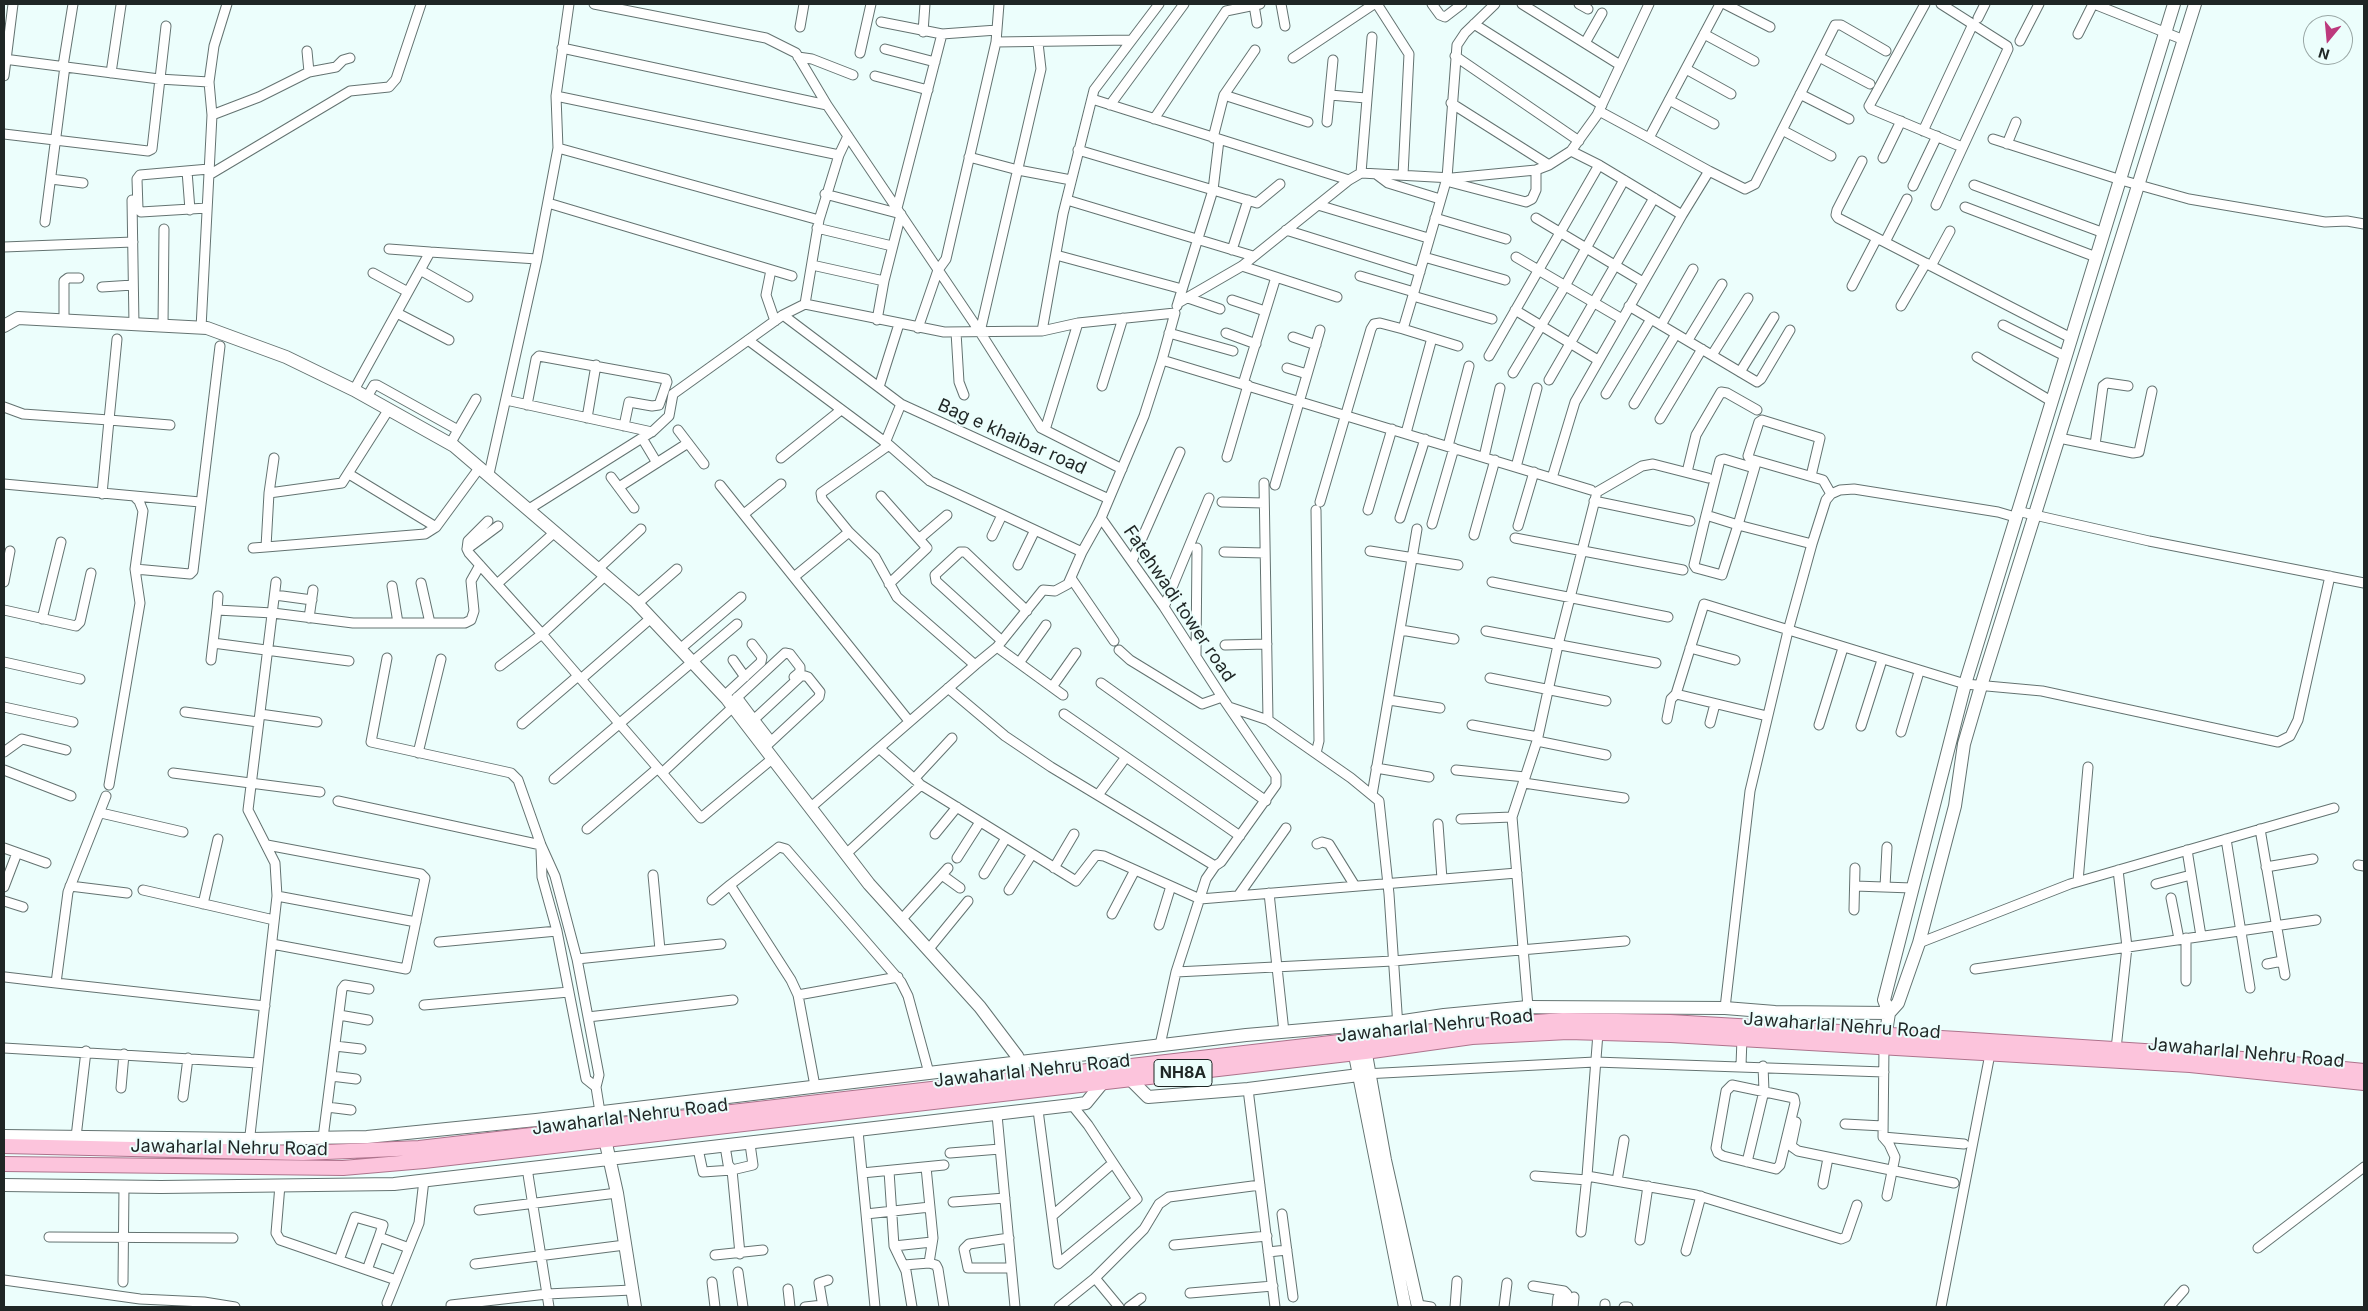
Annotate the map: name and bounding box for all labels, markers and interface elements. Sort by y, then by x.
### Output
north arrow [2303,15,2353,65]
text: N [2316,44,2331,64]
street label: Bag e khaibar road [934,395,1090,479]
street label: Fatehwadi tower road [1119,522,1239,686]
street label: Jawaharlal Nehru Road [1336,1005,1534,1047]
street label: Jawaharlal Nehru Road [1743,1008,1941,1044]
street label: Jawaharlal Nehru Road [2147,1034,2345,1072]
street label: Jawaharlal Nehru Road [933,1050,1131,1092]
road number: NH8A [1154,1060,1212,1086]
street label: Jawaharlal Nehru Road [531,1094,729,1140]
street label: Jawaharlal Nehru Road [130,1135,328,1161]

